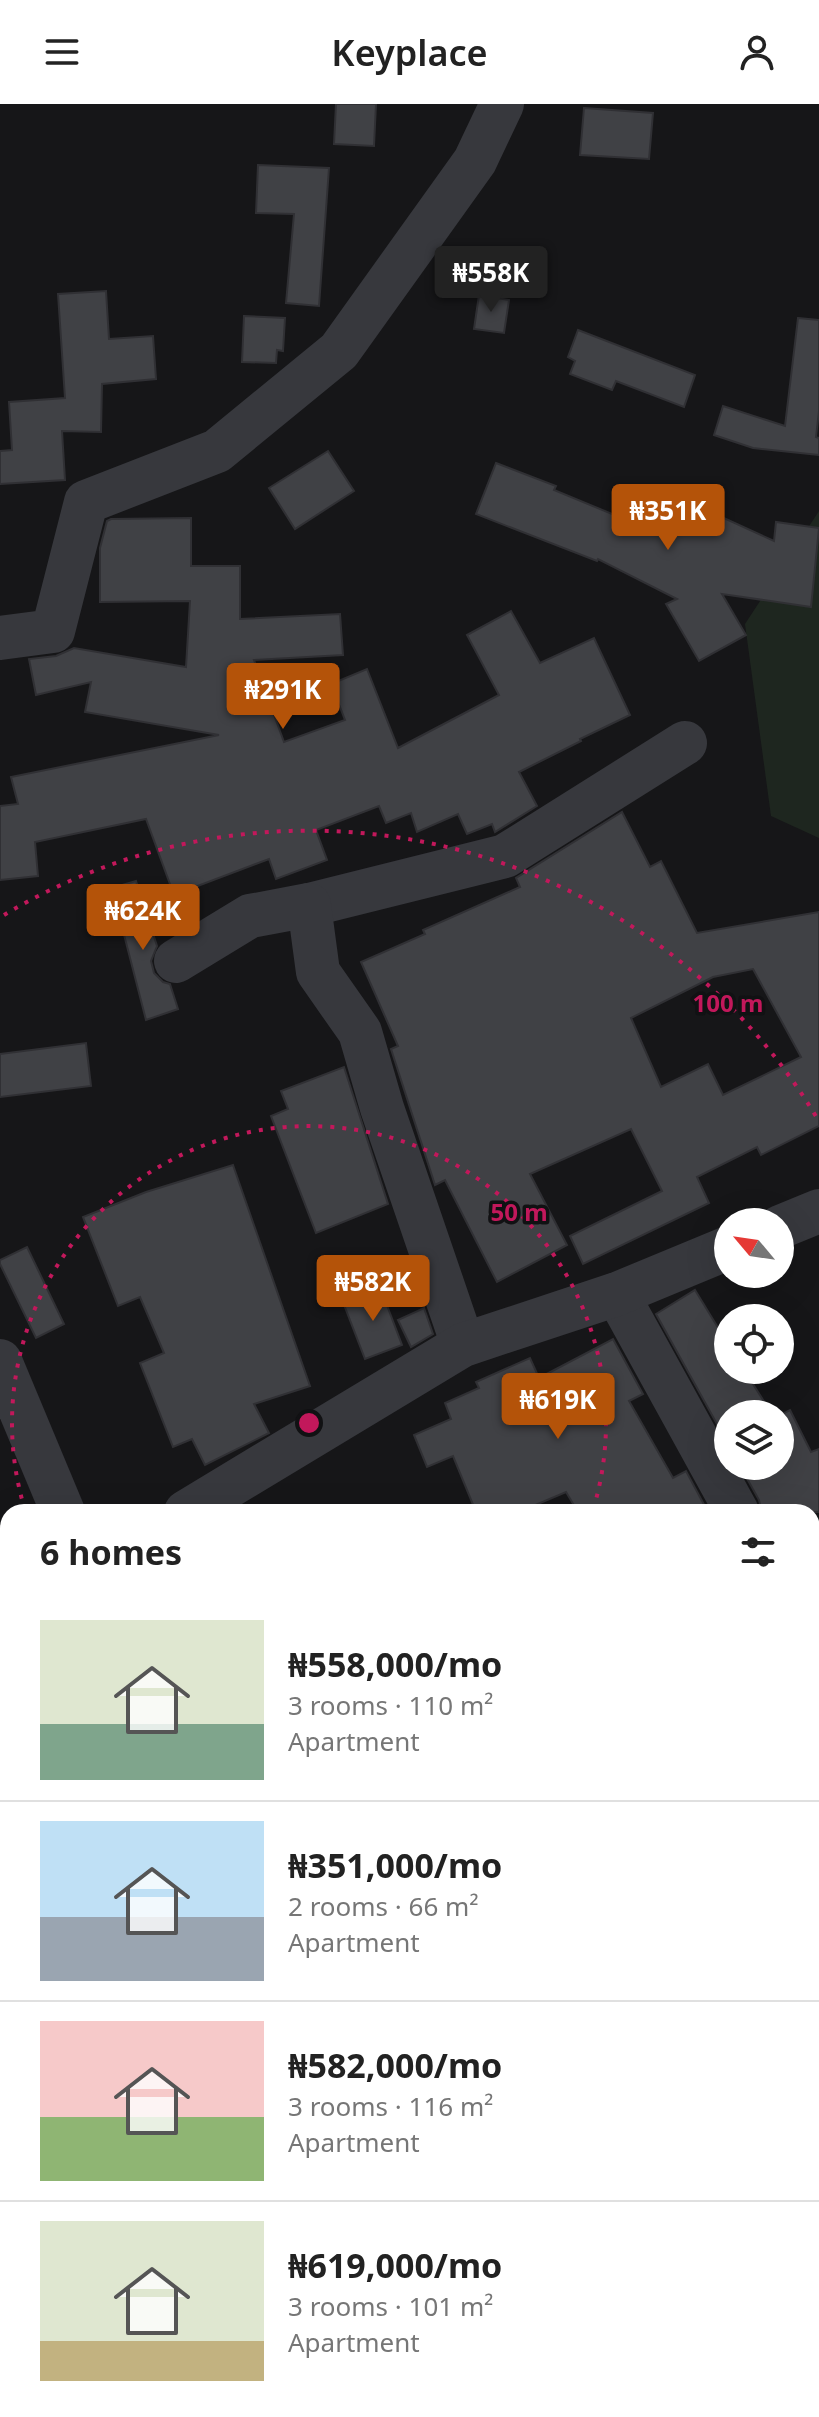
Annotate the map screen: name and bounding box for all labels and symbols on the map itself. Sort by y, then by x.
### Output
pin: ₦558K [435,246,547,314]
pin: ₦351K [612,484,724,552]
pin: ₦291K [227,663,339,731]
pin: ₦624K [87,884,199,952]
text: 100 m [693,986,763,1019]
text: 50 m [490,1195,548,1228]
north arrow [714,1208,794,1288]
pin: ₦582K [317,1255,429,1323]
pin: ₦619K [502,1373,614,1441]
centre of rings [295,1409,323,1437]

